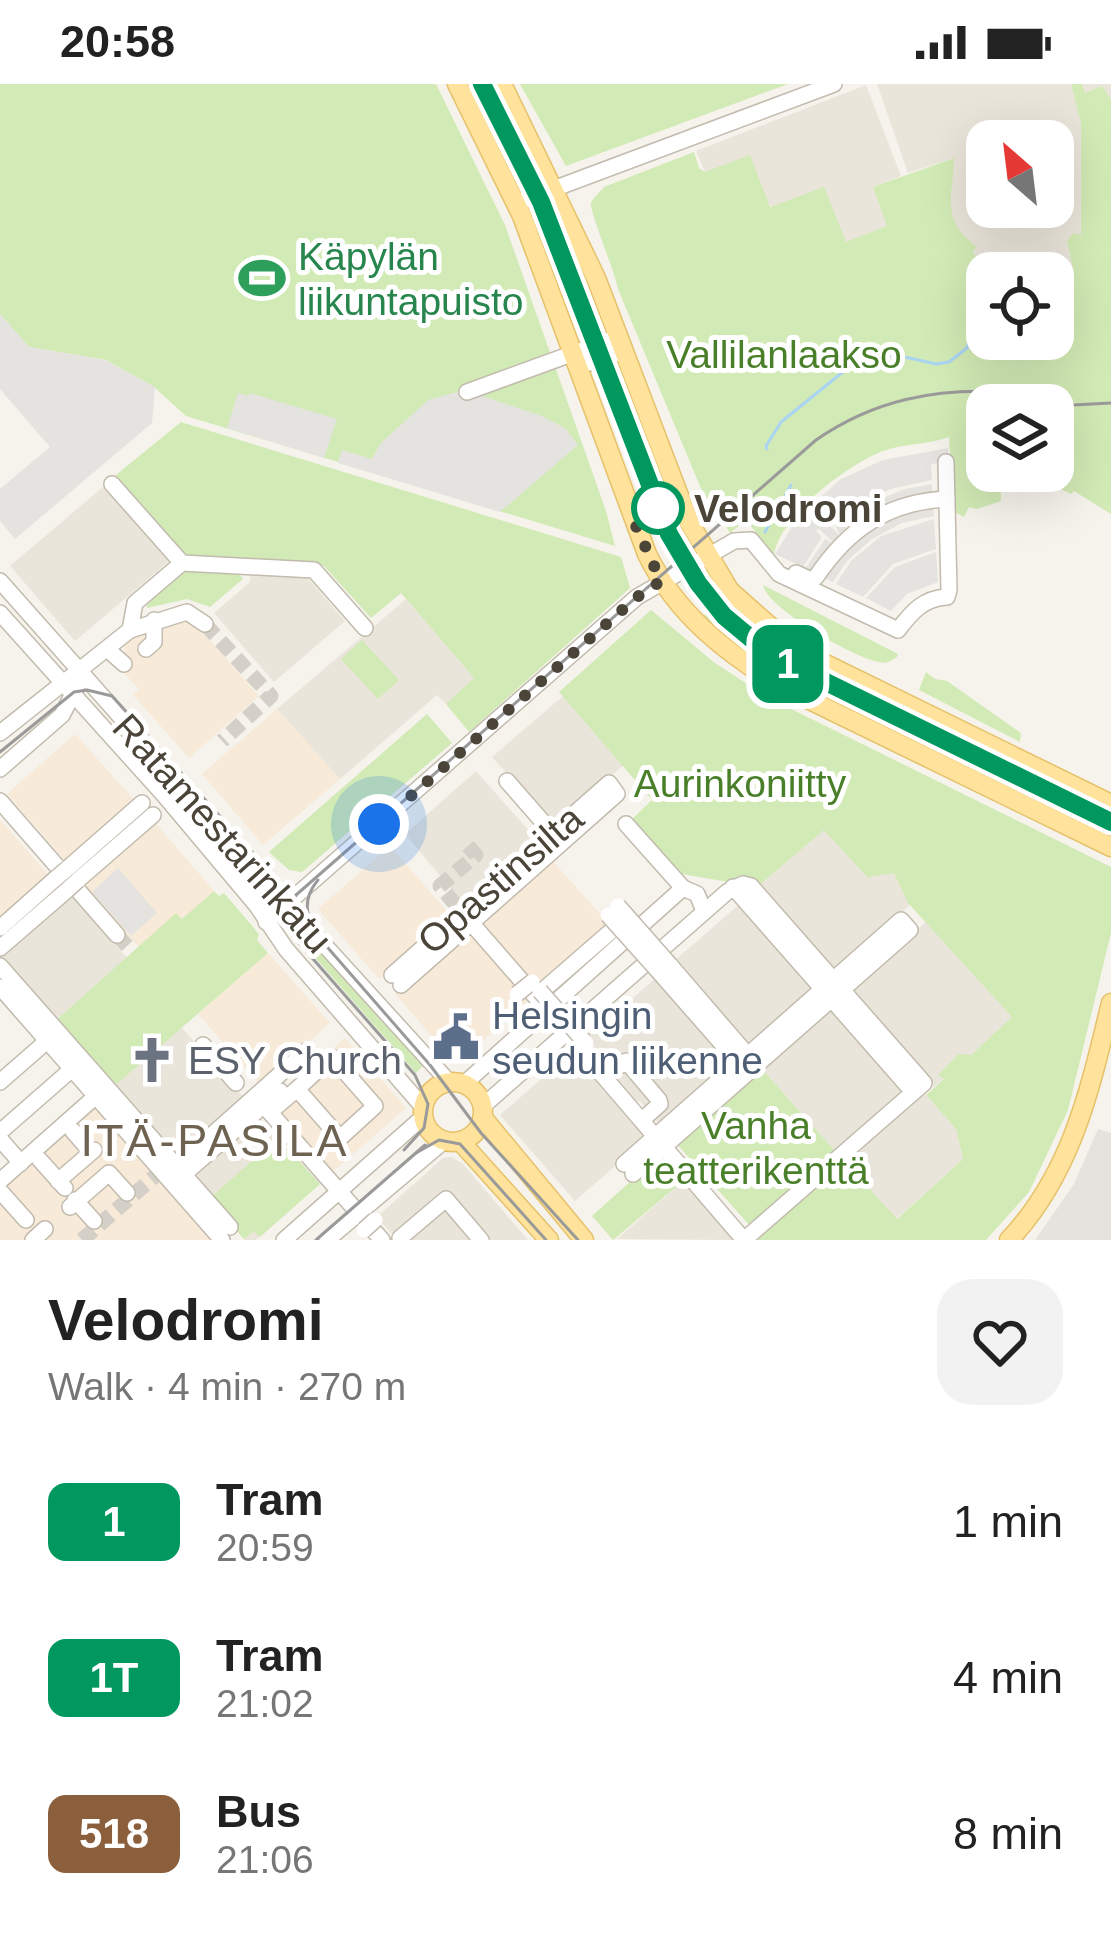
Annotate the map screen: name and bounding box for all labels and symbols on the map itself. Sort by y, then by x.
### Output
north arrow [966,120,1074,228]
place label: Käpylän liikuntapuisto [298,235,523,323]
sports icon: Käpylän liikuntapuisto [237,253,287,303]
park label: Vallilanlaakso [666,333,902,376]
marker: Velodromi [633,483,683,533]
place label: Velodromi [694,487,883,530]
line badge: 1 [749,625,827,703]
street label: Ratamestarinkatu [104,705,341,961]
park label: Aurinkoniitty [634,762,847,805]
your location [349,794,409,854]
street label: Opastinsilta [409,796,592,962]
place label: Helsingin seudun liikenne [492,994,763,1082]
public building icon: Helsingin seudun liikenne [431,1012,481,1062]
church icon: ESY Church [127,1035,177,1085]
place label: ESY Church [188,1039,402,1082]
park label: Vanha teatterikenttä [643,1104,869,1192]
district label: ITÄ-PASILA [80,1115,350,1166]

